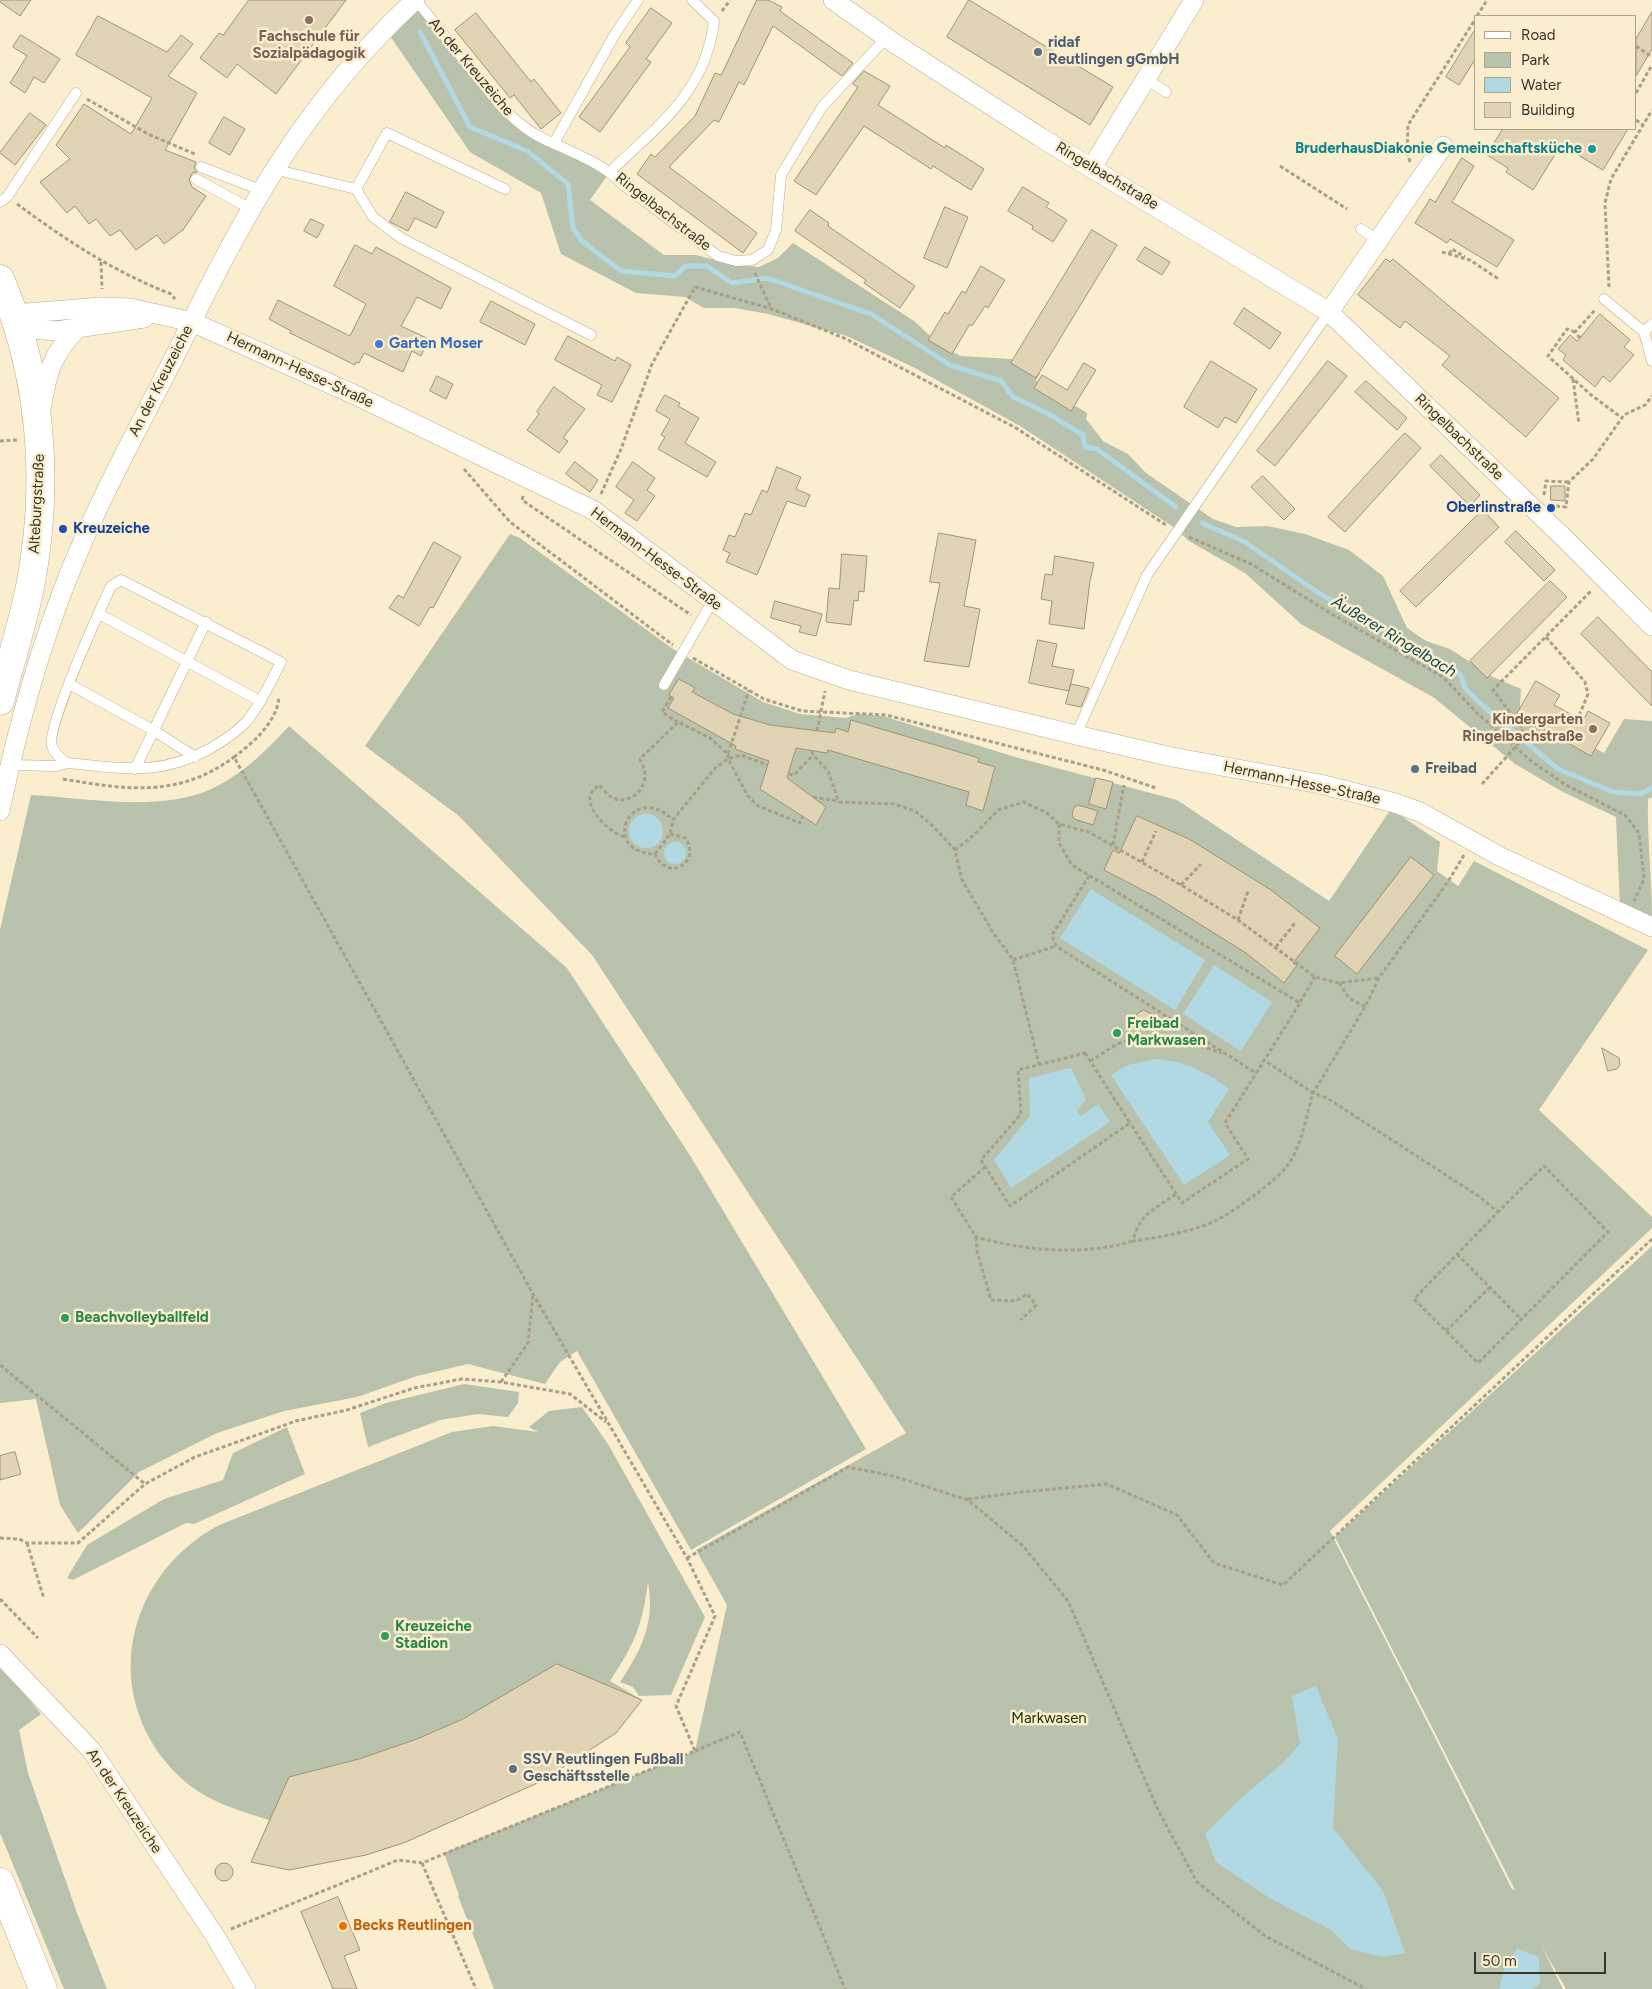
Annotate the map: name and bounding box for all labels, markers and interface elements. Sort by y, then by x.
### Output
marker: Fachschule für Sozialpädagogik [303,14,315,26]
street label: An der Kreuzeiche [425,14,517,120]
legend [1474,15,1637,130]
text: Road [1521,26,1556,44]
place label: Fachschule für Sozialpädagogik [252,28,366,63]
place label: ridaf Reutlingen gGmbH [1048,34,1180,69]
marker: ridaf Reutlingen gGmbH [1032,46,1044,58]
text: Park [1521,51,1550,69]
text: Water [1521,76,1561,94]
text: Building [1521,101,1575,119]
street label: Ringelbachstraße [1052,138,1162,214]
place label: BruderhausDiakonie Gemeinschaftsküche [1295,140,1582,158]
marker: BruderhausDiakonie Gemeinschaftsküche [1586,143,1598,155]
street label: Ringelbachstraße [612,169,714,255]
street label: An der Kreuzeiche [125,322,197,440]
street label: Hermann-Hesse-Straße [224,328,376,412]
place label: Garten Moser [389,335,483,353]
marker: Garten Moser [373,338,385,350]
street label: Ringelbachstraße [1411,390,1507,484]
street label: Alteburgstraße [25,453,49,555]
place label: Oberlinstraße [1446,499,1541,517]
marker: Oberlinstraße [1545,502,1557,514]
street label: Hermann-Hesse-Straße [587,504,725,614]
place label: Kreuzeiche [73,520,150,538]
marker: Kreuzeiche [57,523,69,535]
water label: Äußerer Ringelbach [1328,592,1460,682]
place label: Kindergarten Ringelbachstraße [1462,711,1583,746]
marker: Kindergarten Ringelbachstraße [1587,723,1599,735]
street label: Hermann-Hesse-Straße [1222,758,1382,808]
place label: Freibad [1425,760,1477,778]
marker: Freibad [1409,763,1421,775]
place label: Freibad Markwasen [1127,1015,1206,1050]
marker: Freibad Markwasen [1111,1027,1123,1039]
place label: Beachvolleyballfeld [75,1309,209,1327]
marker: Beachvolleyballfeld [59,1312,71,1324]
place label: Kreuzeiche Stadion [395,1618,472,1653]
marker: Kreuzeiche Stadion [379,1630,391,1642]
park label: Markwasen [1011,1710,1087,1728]
street label: An der Kreuzeiche [82,1745,166,1857]
place label: SSV Reutlingen Fußball Geschäftsstelle [523,1751,683,1786]
marker: SSV Reutlingen Fußball Geschäftsstelle [507,1763,519,1775]
place label: Becks Reutlingen [353,1917,472,1935]
marker: Becks Reutlingen [337,1920,349,1932]
scale bar [1477,1942,1610,1974]
text: 50 m [1482,1952,1517,1970]

